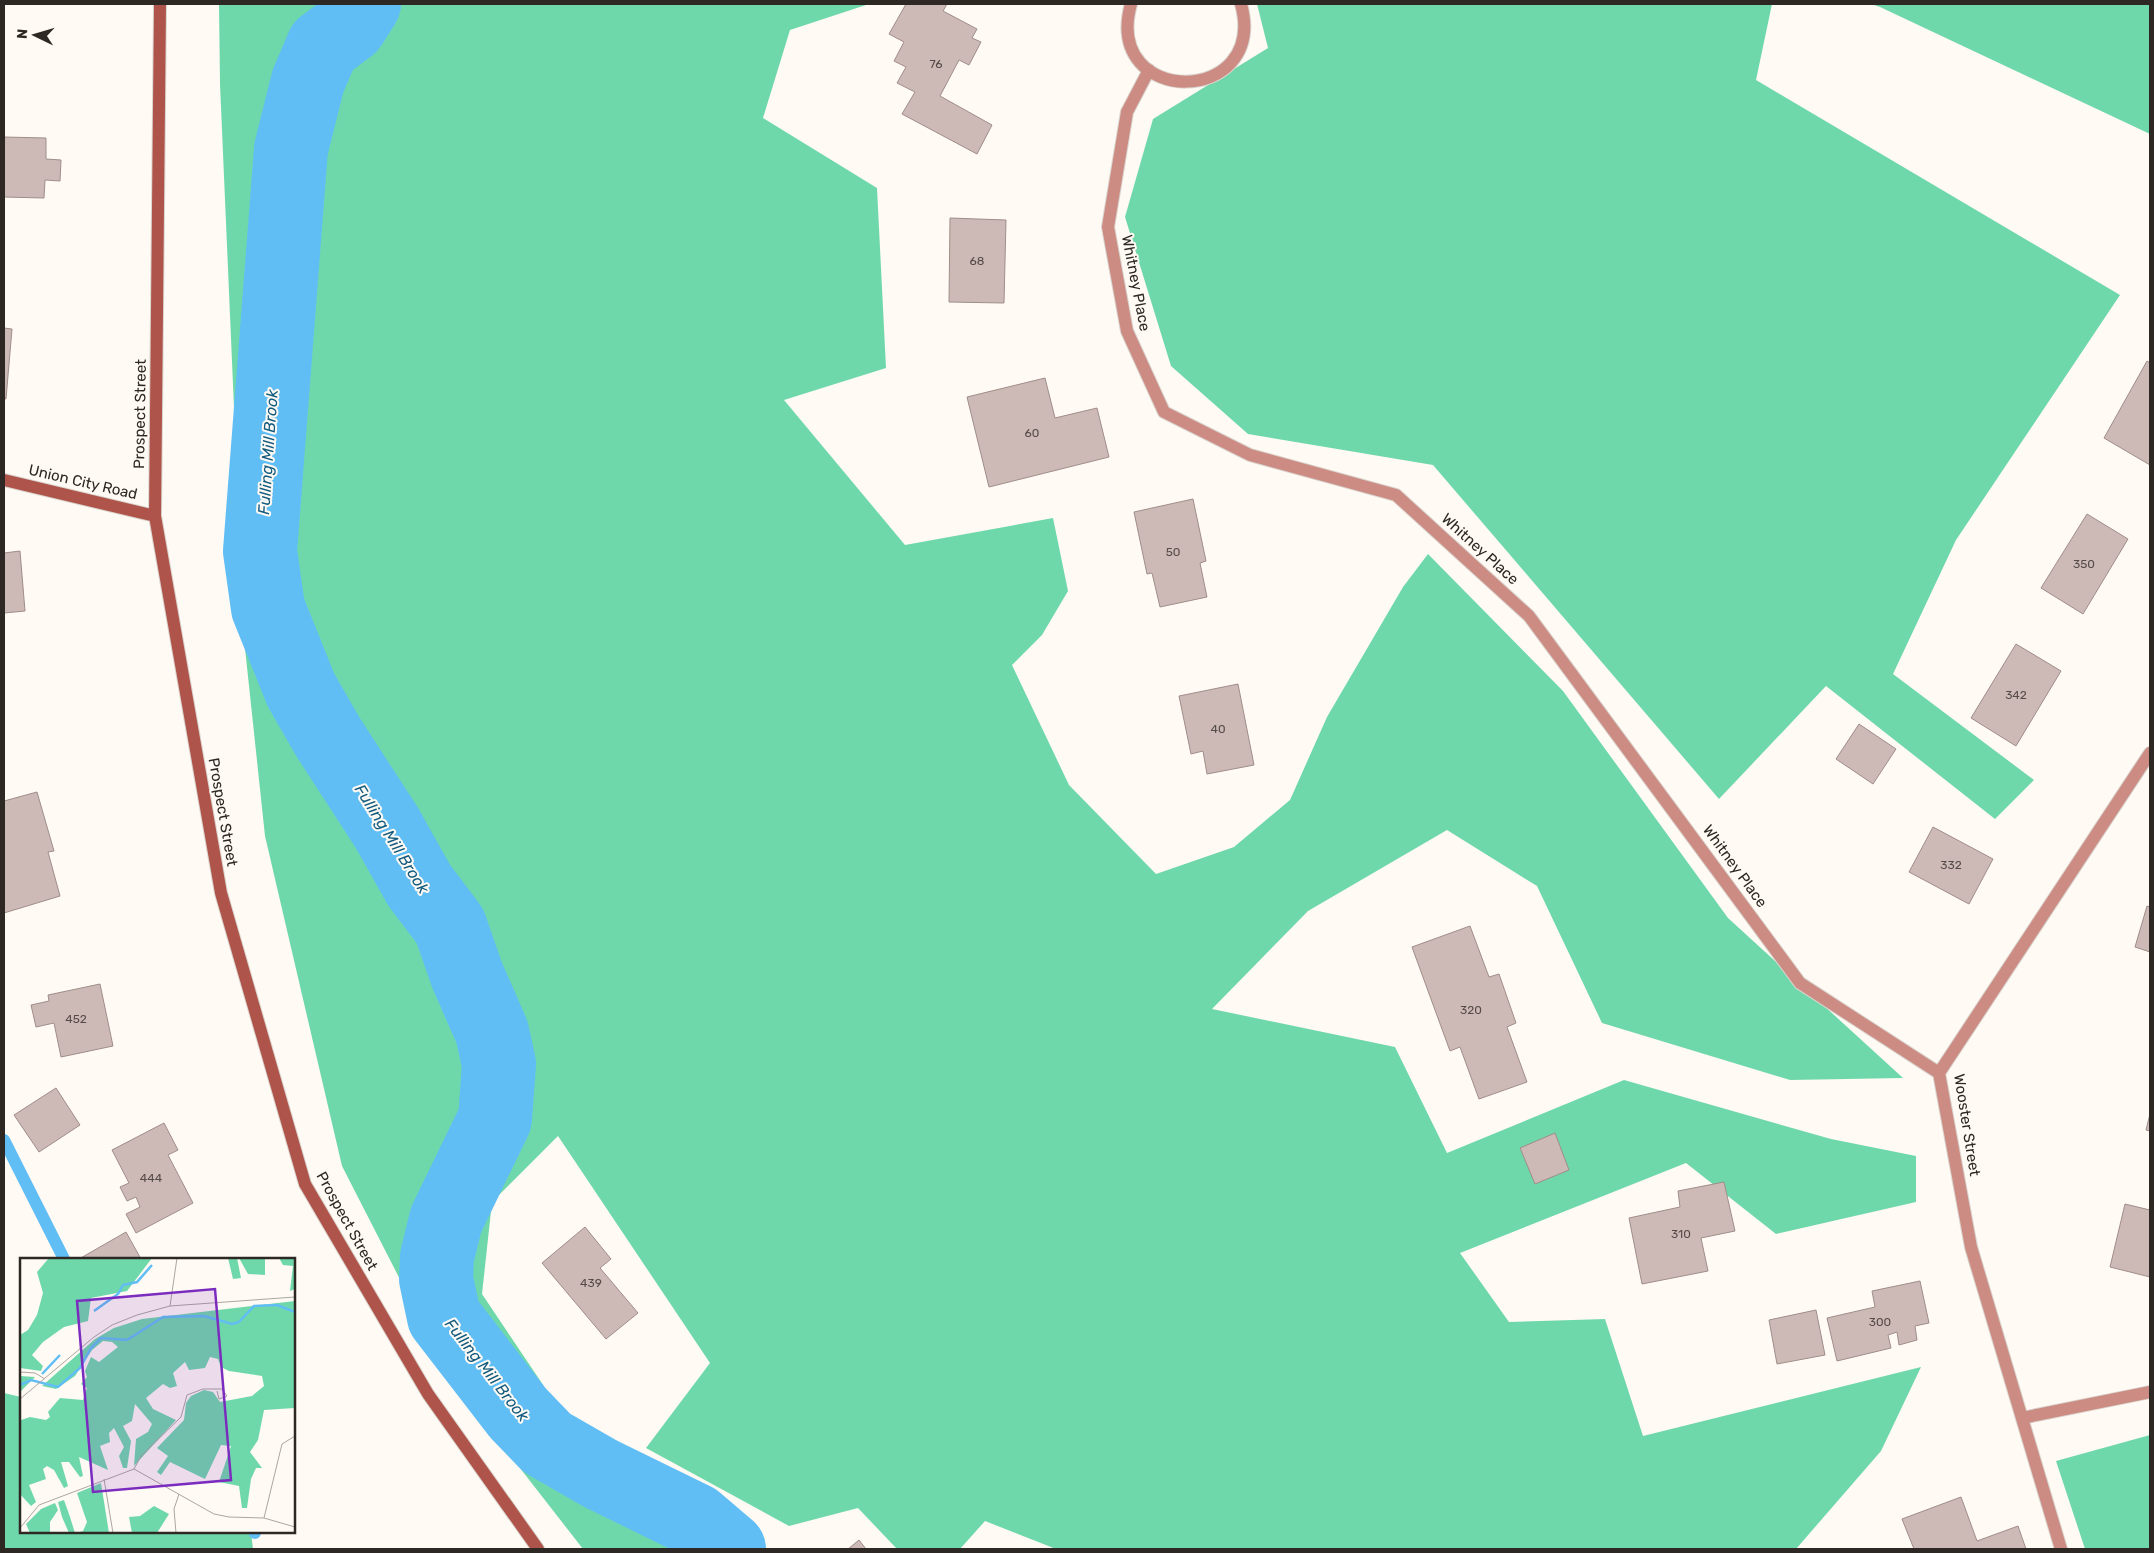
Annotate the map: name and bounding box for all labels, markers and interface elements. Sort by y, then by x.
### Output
north arrow [10,10,60,60]
text: N [14,28,31,40]
house number: 76 [929,57,943,71]
street label: Whitney Place [1118,233,1154,333]
house number: 68 [970,254,984,268]
street label: Prospect Street [130,359,150,469]
water label: Fulling Mill Brook [254,388,282,515]
house number: 60 [1025,426,1039,440]
street label: Union City Road [27,461,139,503]
street label: Whitney Place [1438,510,1522,588]
house number: 50 [1166,545,1180,559]
house number: 350 [2073,557,2095,571]
house number: 342 [2005,688,2027,702]
house number: 40 [1210,722,1226,736]
street label: Prospect Street [205,756,241,868]
water label: Fulling Mill Brook [351,781,434,898]
street label: Whitney Place [1699,821,1771,911]
house number: 332 [1940,858,1962,872]
house number: 320 [1460,1003,1482,1017]
house number: 452 [65,1012,87,1026]
street label: Wooster Street [1950,1073,1984,1178]
street label: Prospect Street [312,1169,382,1274]
house number: 444 [140,1171,163,1185]
house number: 310 [1671,1227,1691,1241]
inset map [20,1258,295,1533]
house number: 439 [580,1276,602,1290]
water label: Fulling Mill Brook [441,1315,534,1426]
house number: 300 [1869,1315,1891,1329]

